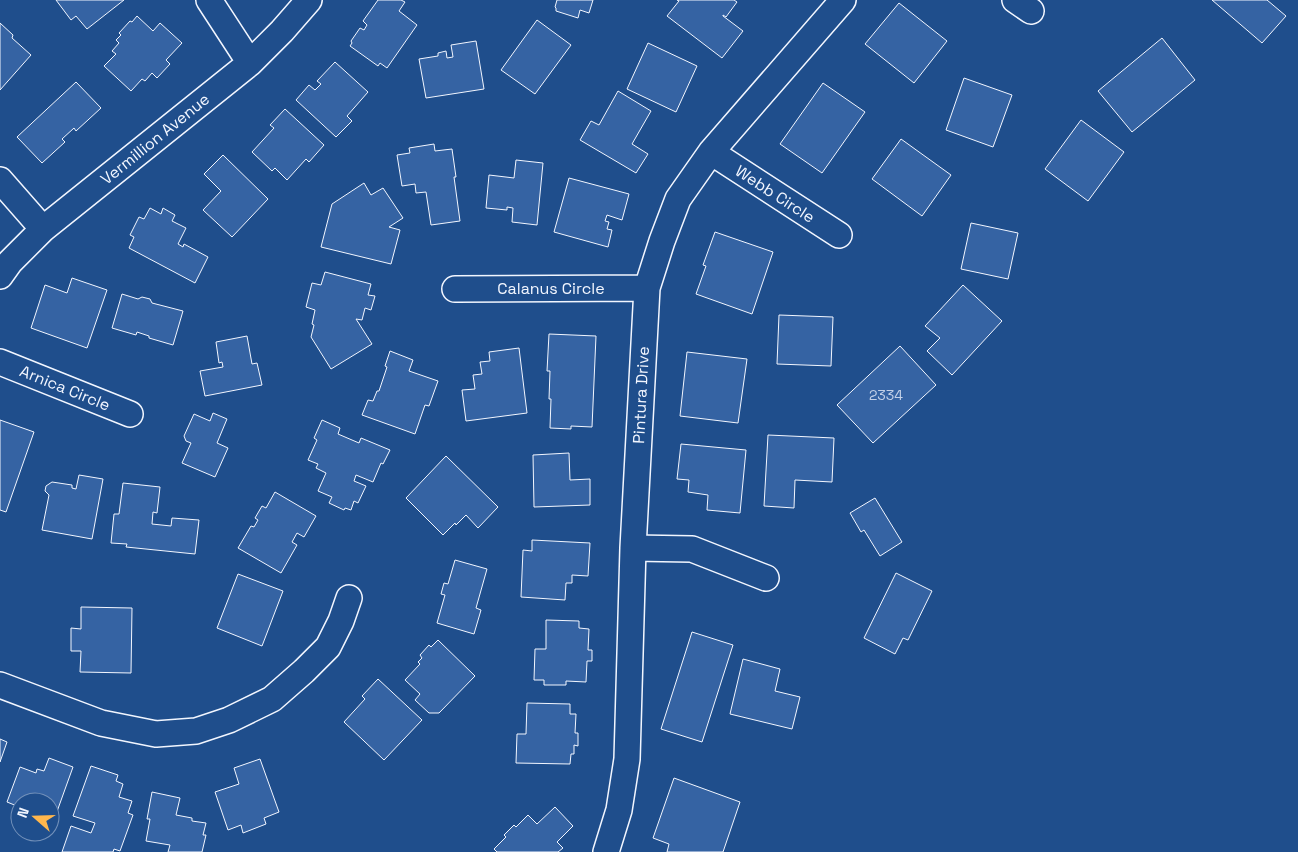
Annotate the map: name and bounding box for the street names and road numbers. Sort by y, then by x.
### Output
street label: Vermillion Avenue [96,89,214,189]
street label: Webb Circle [731,160,819,228]
street label: Calanus Circle [497,278,605,299]
street label: Pintura Drive [628,346,654,444]
street label: Arnica Circle [17,360,113,416]

